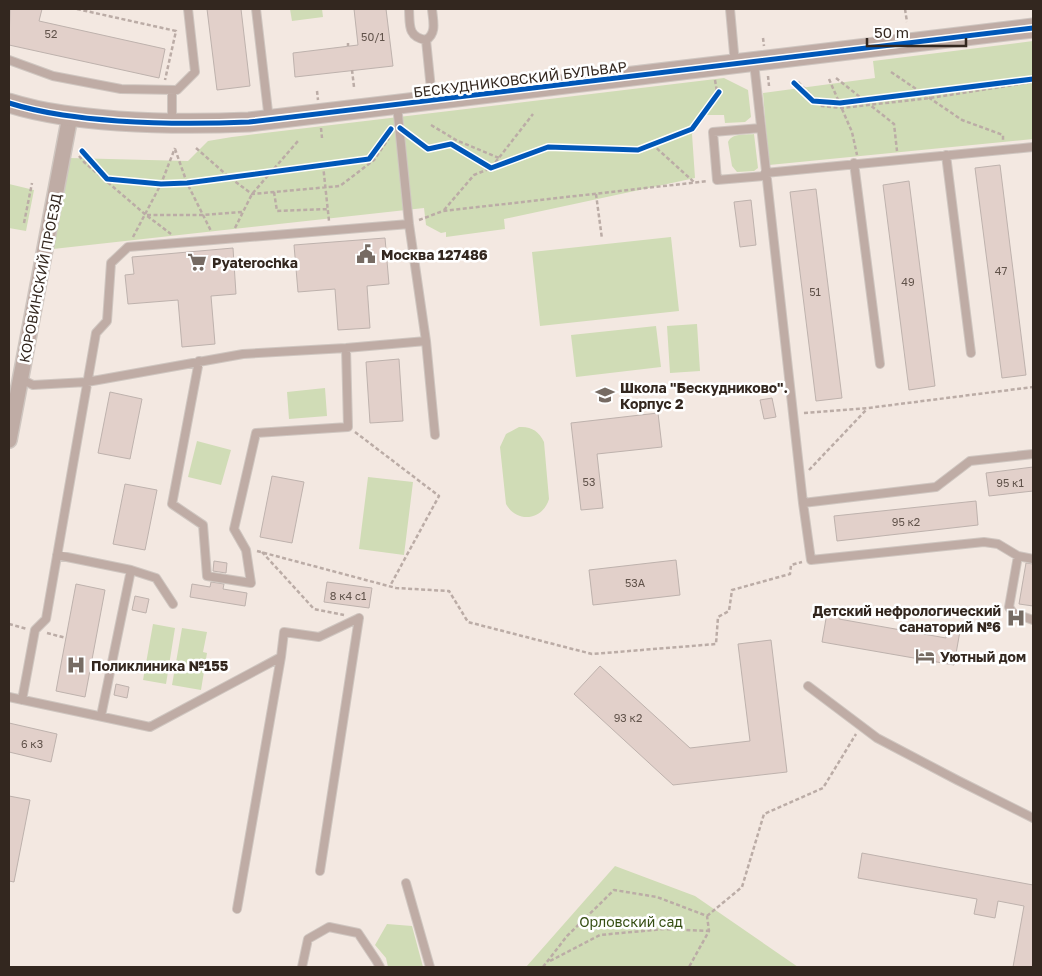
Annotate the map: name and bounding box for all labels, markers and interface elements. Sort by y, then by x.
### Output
scale bar [867,15,966,47]
text: 50 m [874,23,909,41]
house number: 52 [45,27,57,40]
house number: 50/1 [361,30,385,43]
street label: БЕСКУДНИКОВСКИЙ БУЛЬВАР [412,57,628,101]
street label: КОРОВИНСКИЙ ПРОЕЗД [15,192,65,364]
public building icon: Москва 127486 [355,243,377,265]
place label: Москва 127486 [381,246,488,263]
supermarket icon: Pyaterochka [186,251,208,273]
place label: Pyaterochka [212,254,298,271]
house number: 47 [995,264,1007,277]
house number: 49 [901,275,915,288]
house number: 51 [809,285,821,298]
place label: Школа "Бескудниково". Корпус 2 [620,379,788,412]
school or university icon: Школа "Бескудниково". Корпус 2 [594,384,616,406]
house number: 53 [583,475,595,488]
house number: 95 к1 [996,476,1024,489]
house number: 95 к2 [892,515,920,528]
house number: 53А [625,576,646,589]
house number: 8 к4 с1 [330,589,366,602]
place label: Детский нефрологический санаторий №6 [813,602,1001,635]
hospital icon: Детский нефрологический санаторий №6 [1005,607,1027,629]
hotel icon: Уютный дом [914,645,936,667]
place label: Уютный дом [940,648,1026,665]
hospital icon: Поликлиника №155 [65,654,87,676]
place label: Поликлиника №155 [91,657,229,674]
house number: 93 к2 [614,711,642,724]
house number: 6 к3 [21,737,43,750]
park label: Орловский сад [579,913,683,930]

